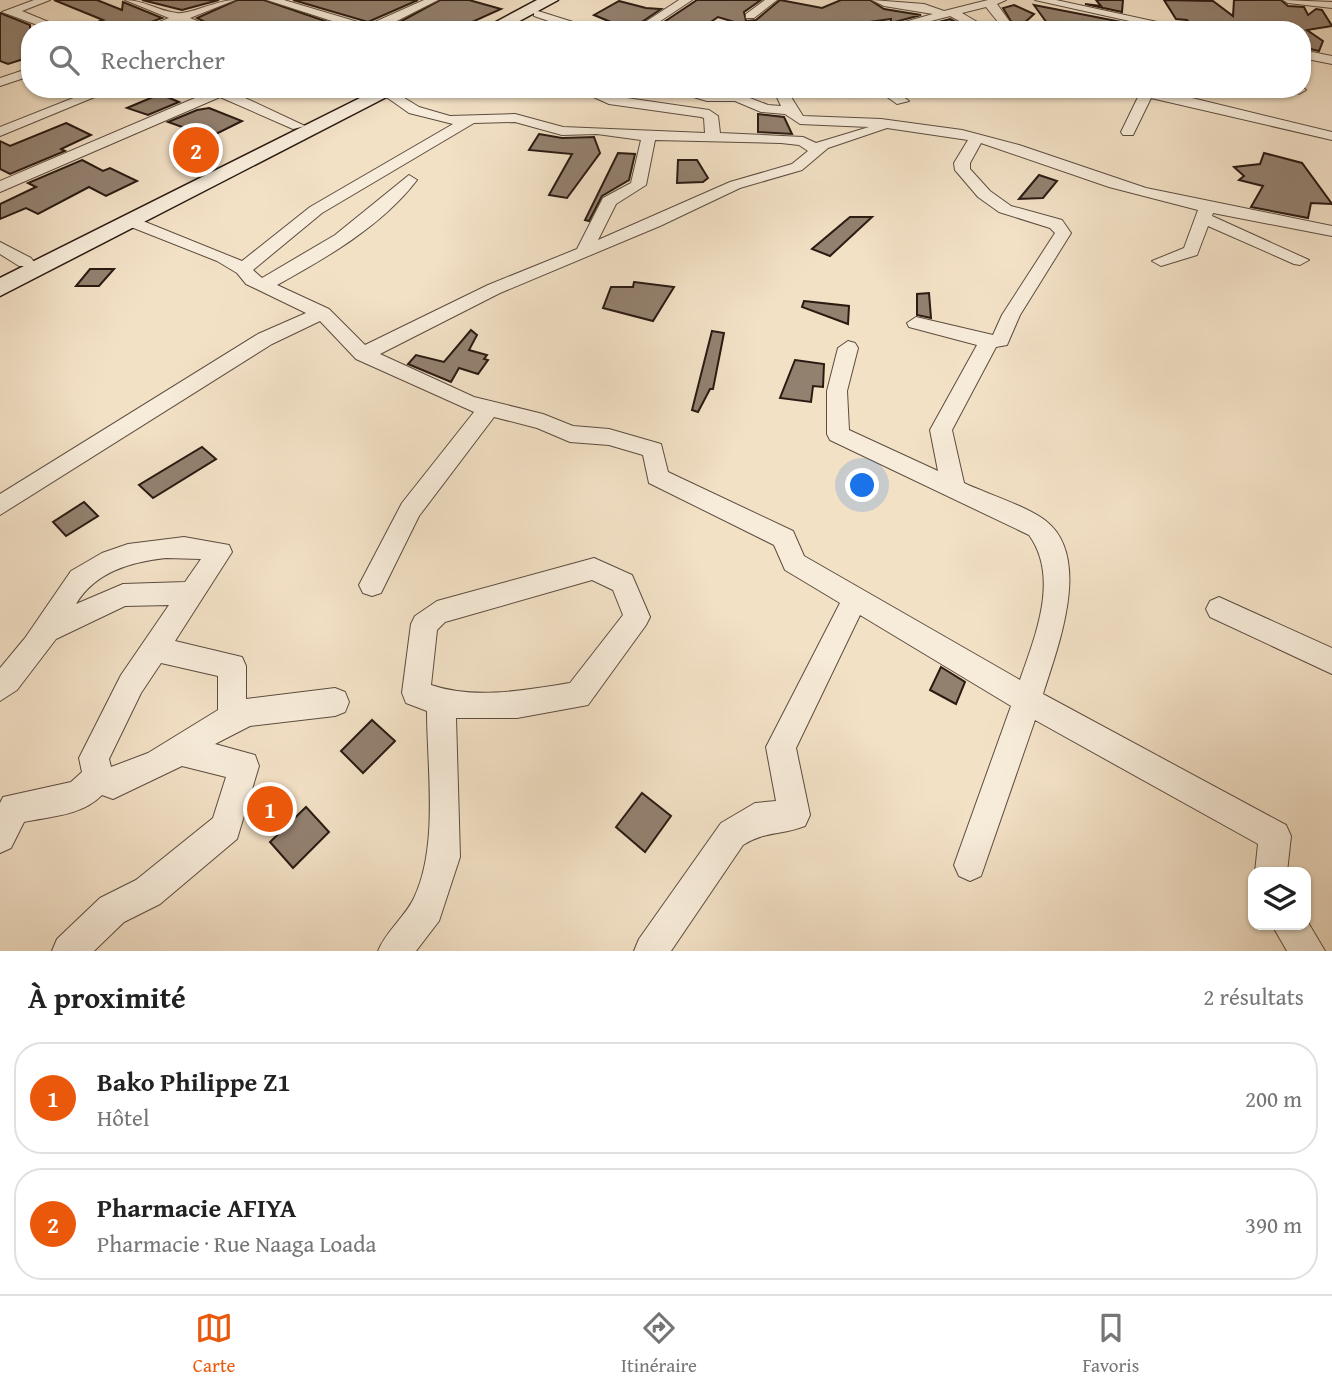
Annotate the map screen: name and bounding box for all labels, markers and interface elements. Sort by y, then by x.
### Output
search box [21,21,1311,98]
text: Rechercher [101,40,225,79]
icon: search [45,41,83,79]
pin: 2 [173,124,219,176]
your location [845,468,879,502]
pin: 1 [247,783,293,835]
map controls [1248,867,1311,930]
button: layers [1248,867,1311,930]
text: À proximité [28,975,186,1019]
text: 2 résultats [1203,980,1304,1013]
text: Bako Philippe Z1 [97,1062,291,1101]
text: 1 [47,1082,59,1115]
text: 200 m [1245,1082,1302,1115]
text: Hôtel [97,1101,149,1134]
text: Pharmacie AFIYA [97,1188,296,1227]
text: 2 [47,1208,59,1241]
text: 390 m [1245,1208,1302,1241]
text: Pharmacie · Rue Naaga Loada [97,1227,376,1260]
tab: Carte [193,1309,236,1379]
tab: Itinéraire [621,1309,697,1379]
tab: Favoris [1083,1309,1139,1379]

